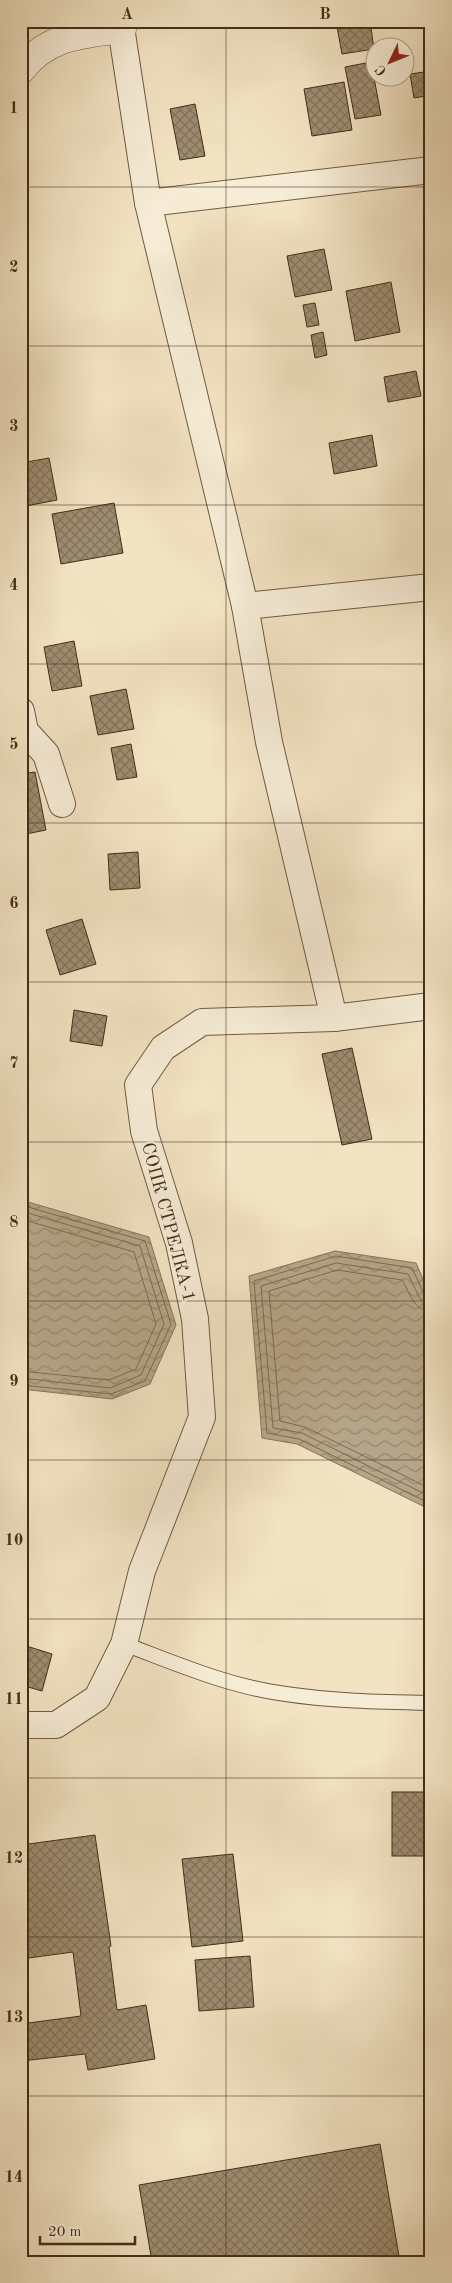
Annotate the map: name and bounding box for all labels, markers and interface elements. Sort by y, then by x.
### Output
text: A [121,7,133,23]
text: B [319,7,331,23]
north arrow [364,38,414,88]
text: С [373,62,389,78]
text: 1 [9,101,19,117]
text: 2 [9,260,19,276]
text: 3 [9,419,19,435]
text: 4 [9,578,19,594]
text: 5 [9,737,19,753]
text: 6 [9,896,19,912]
text: 7 [9,1056,19,1072]
street label: СОПК СТРЕЛКА-1 [138,1141,198,1304]
text: 8 [9,1215,19,1231]
text: 9 [9,1374,19,1390]
text: 10 [5,1533,23,1549]
text: 11 [5,1692,23,1708]
text: 12 [5,1851,23,1867]
text: 13 [5,2010,23,2026]
text: 14 [5,2170,23,2186]
scale bar [40,2213,135,2245]
text: 20 m [48,2225,82,2240]

